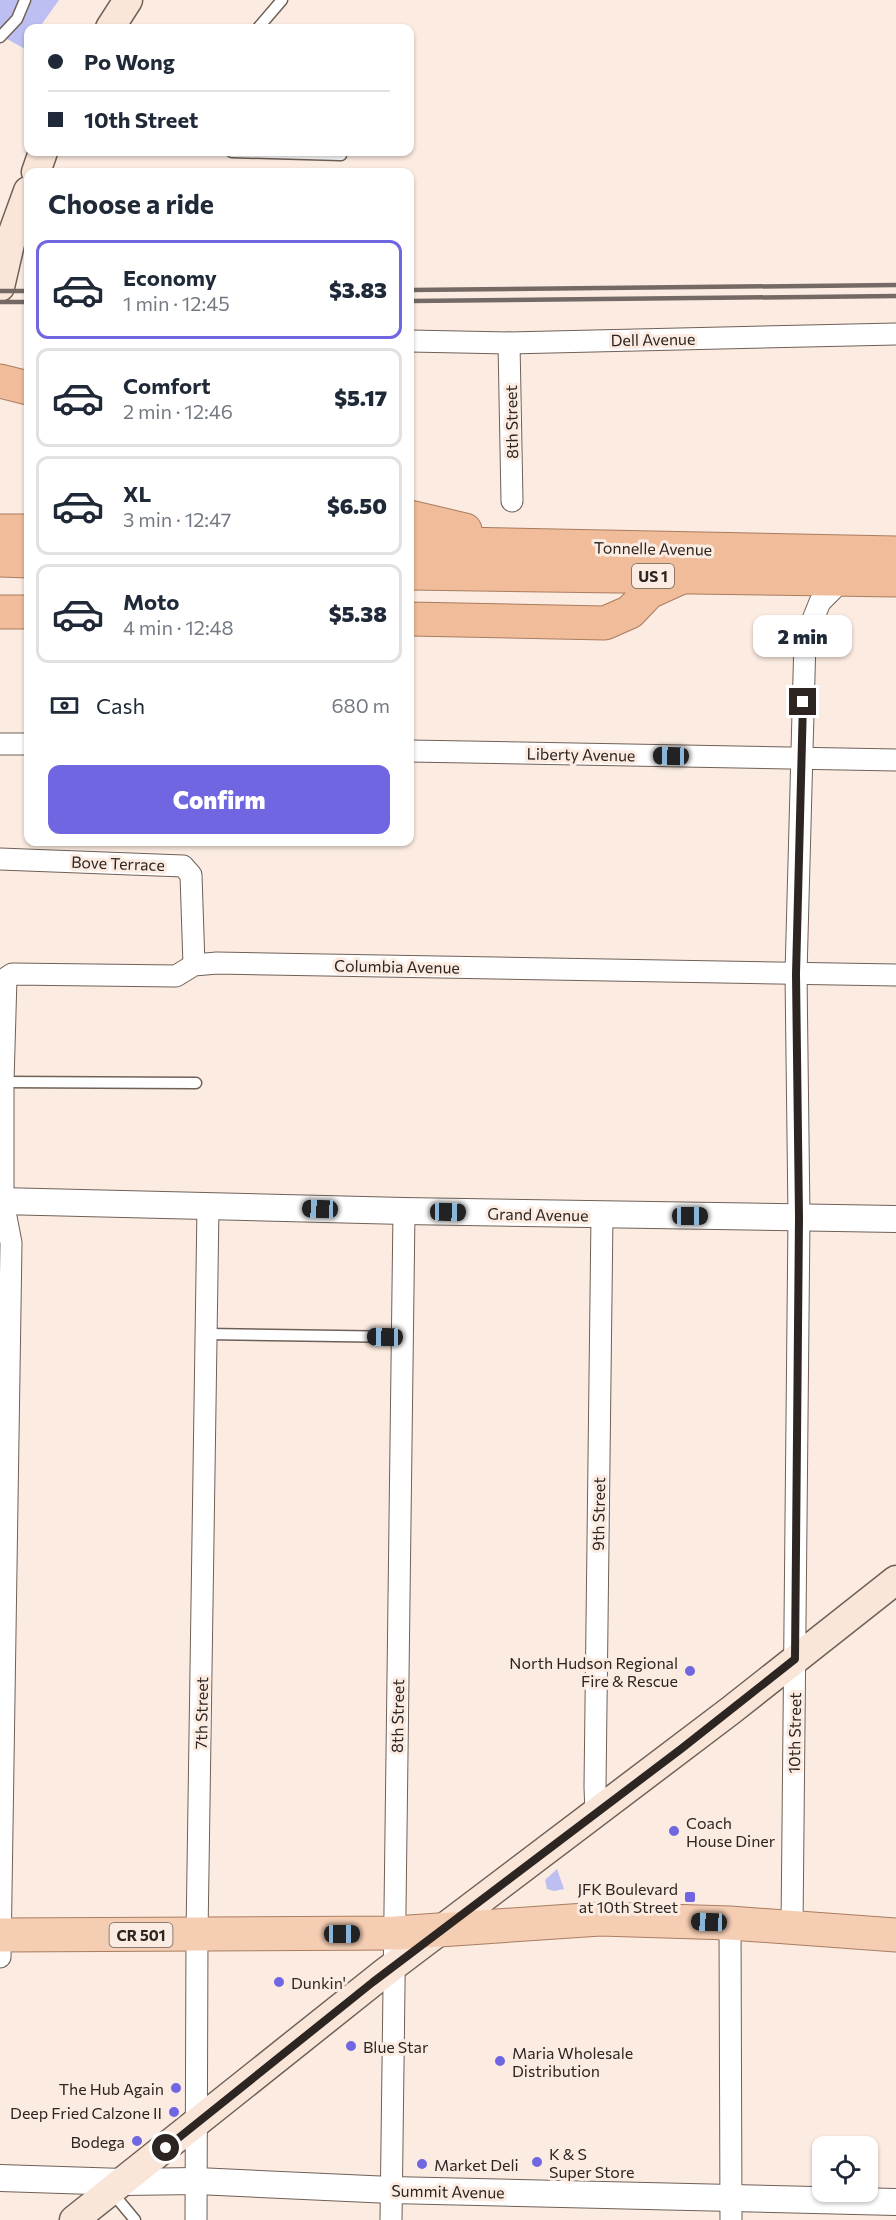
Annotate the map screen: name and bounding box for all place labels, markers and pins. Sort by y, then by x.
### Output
place label: North Hudson Regional Fire & Rescue [509,1653,678,1690]
marker: North Hudson Regional Fire & Rescue [683,1664,697,1678]
place label: Coach House Diner [686,1813,776,1850]
marker: Coach House Diner [667,1824,681,1838]
place label: JFK Boulevard at 10th Street [577,1879,678,1916]
marker: JFK Boulevard at 10th Street [683,1890,697,1904]
place label: Dunkin' [291,1973,346,1992]
marker: Dunkin' [272,1975,286,1989]
place label: Blue Star [363,2037,429,2056]
marker: Blue Star [344,2039,358,2053]
place label: Maria Wholesale Distribution [512,2043,633,2080]
marker: Maria Wholesale Distribution [493,2054,507,2068]
place label: The Hub Again [59,2079,164,2098]
marker: The Hub Again [169,2081,183,2095]
place label: Deep Fried Calzone II [10,2103,162,2122]
marker: Deep Fried Calzone II [167,2105,181,2119]
place label: Bodega [71,2132,125,2151]
marker: Bodega [130,2134,144,2148]
place label: K & S Super Store [549,2144,634,2181]
place label: Market Deli [434,2155,519,2174]
marker: K & S Super Store [530,2155,544,2169]
marker: Market Deli [415,2157,429,2171]

